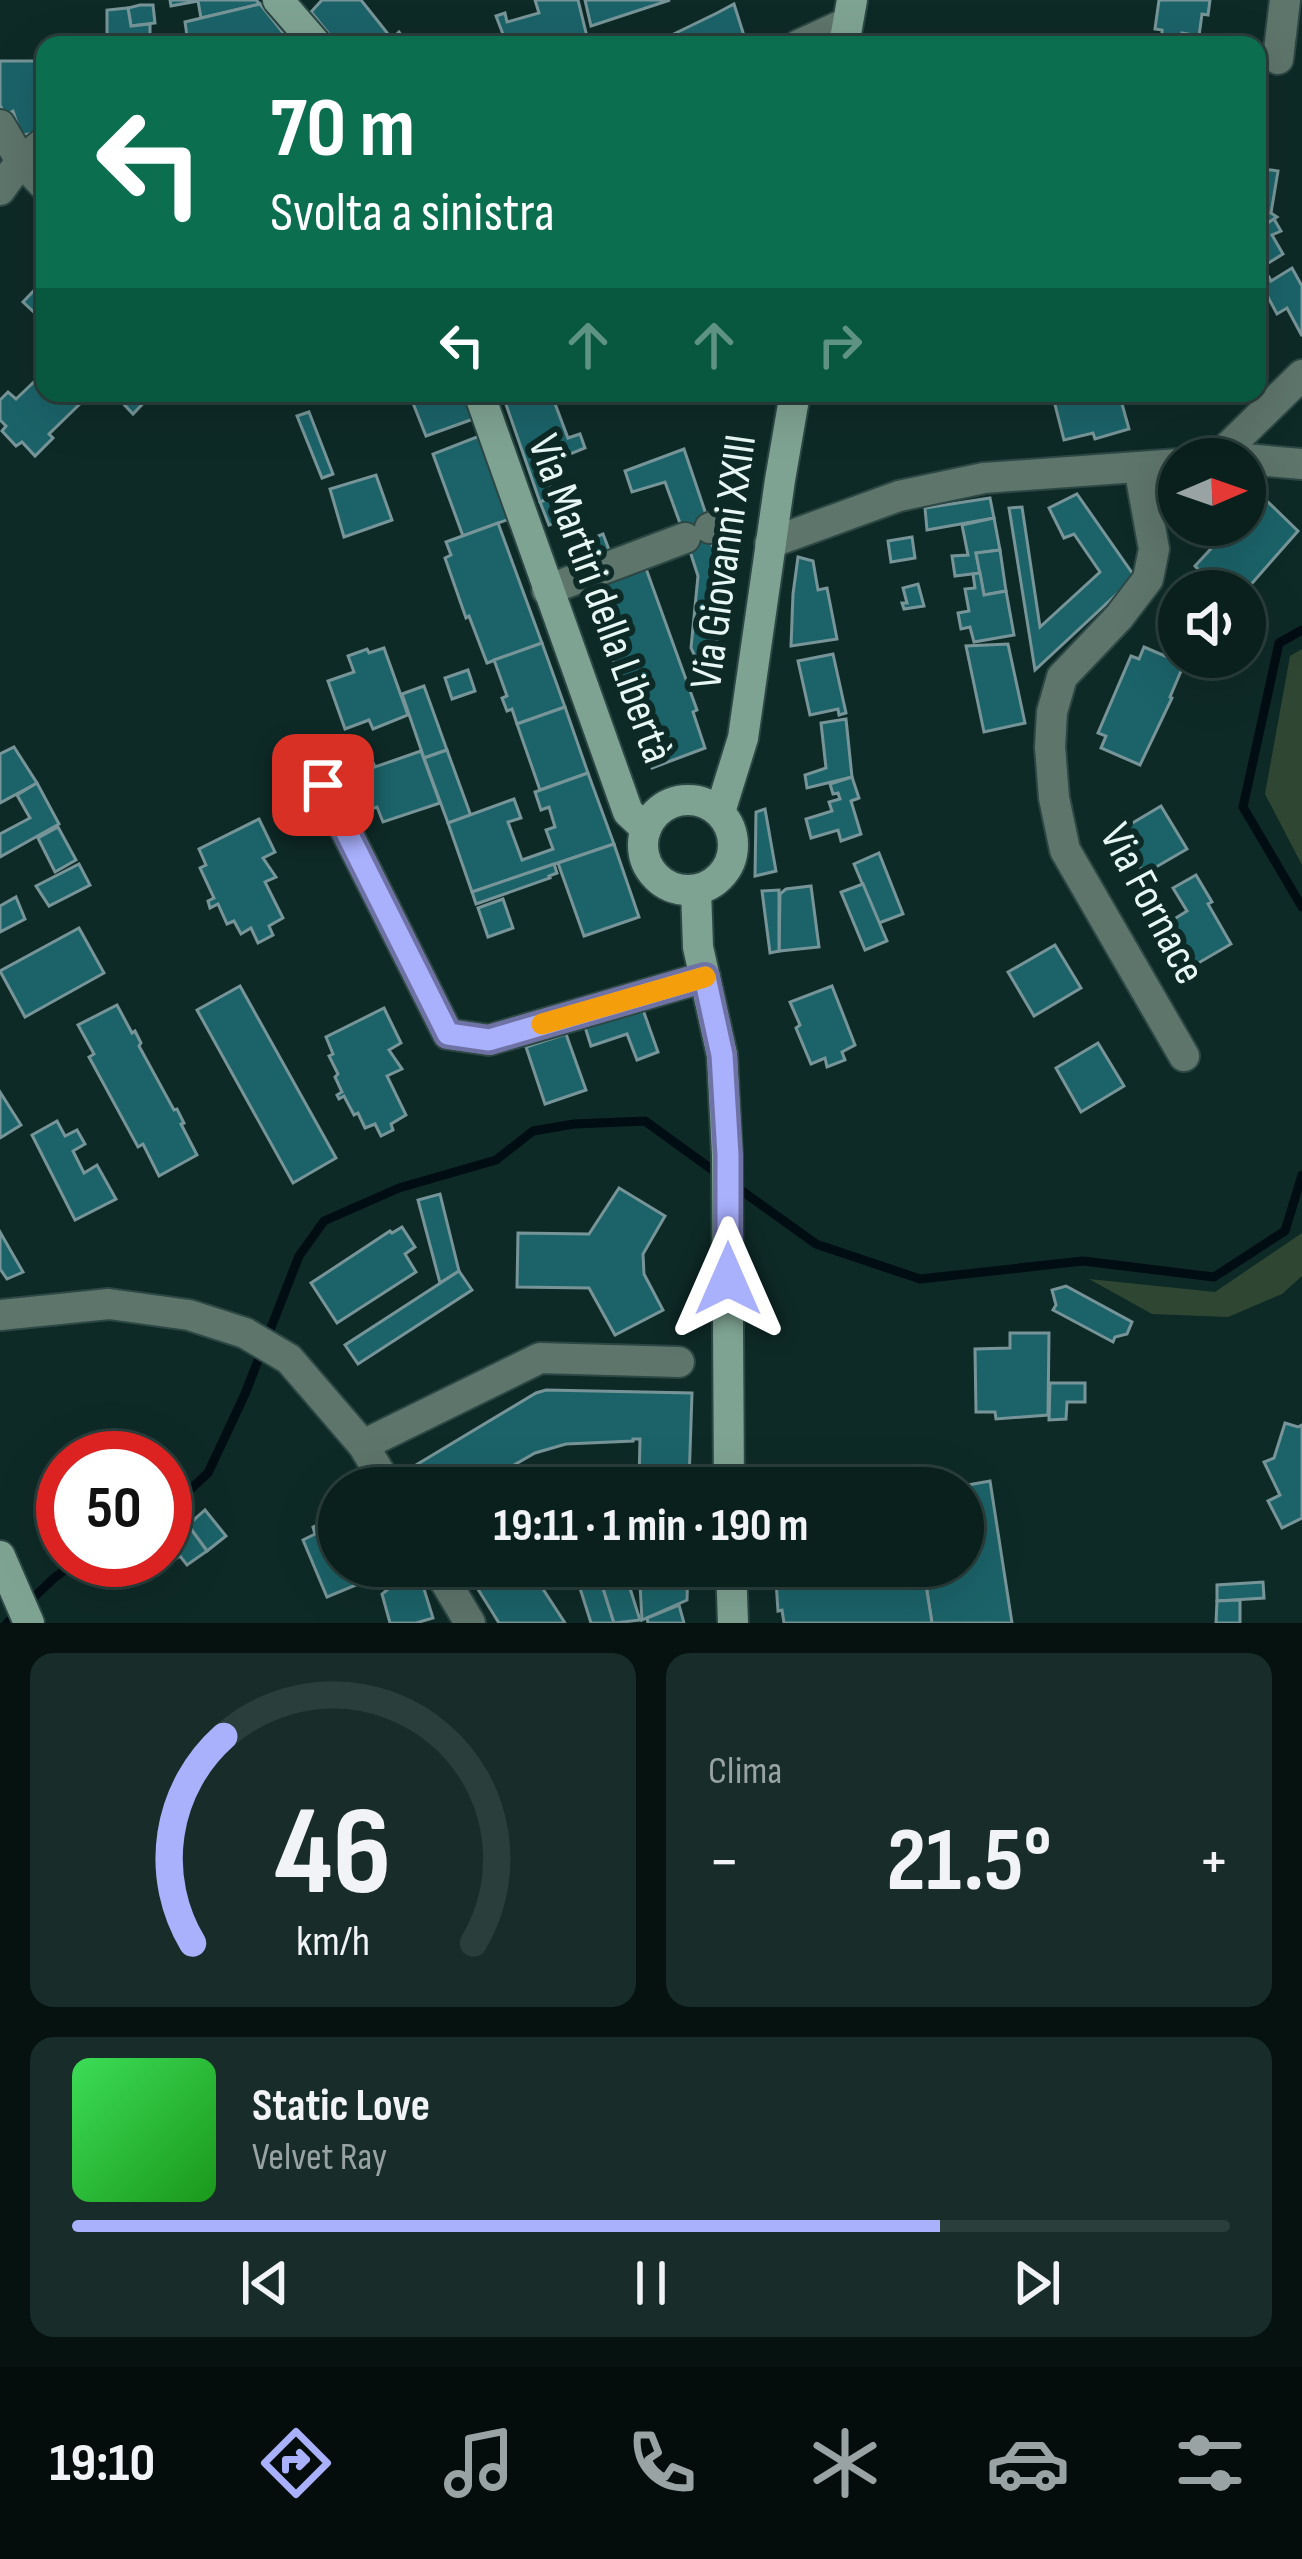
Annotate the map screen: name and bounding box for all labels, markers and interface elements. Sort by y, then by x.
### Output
text: 70 m [270,79,415,180]
icon: left [72,84,228,240]
text: Svolta a sinistra [270,181,555,246]
icon: left [429,312,495,378]
icon: ahead [555,312,621,378]
icon: ahead [681,312,747,378]
icon: right [807,312,873,378]
street label: Via Martiri della Libertà [515,427,685,771]
street label: Via Giovanni XXIII [679,431,769,693]
north arrow [1158,438,1266,546]
map controls [1158,438,1266,678]
button: sound [1158,570,1266,678]
pin [272,734,374,836]
icon: arrive [290,752,356,818]
street label: Via Fornace [1087,814,1217,994]
position arrow [665,1216,791,1342]
speed limit sign: 50 [36,1431,192,1587]
text: 19:11 · 1 min · 190 m [494,1499,808,1554]
text: Clima [708,1748,782,1795]
text: 46 [275,1780,391,1929]
text: 21.5° [886,1808,1052,1916]
text: − [708,1823,740,1902]
text: + [1198,1823,1230,1902]
text: km/h [296,1916,370,1968]
text: Static Love [252,2079,430,2134]
text: Velvet Ray [252,2134,387,2181]
icon: previous [232,2250,298,2316]
icon: pause [618,2250,684,2316]
icon: next [1004,2250,1070,2316]
icon: directions [254,2421,338,2505]
icon: music [437,2421,521,2505]
icon: phone [620,2421,704,2505]
icon: climate [803,2421,887,2505]
icon: car [986,2421,1070,2505]
icon: filters [1168,2421,1252,2505]
text: 19:10 [49,2431,155,2496]

